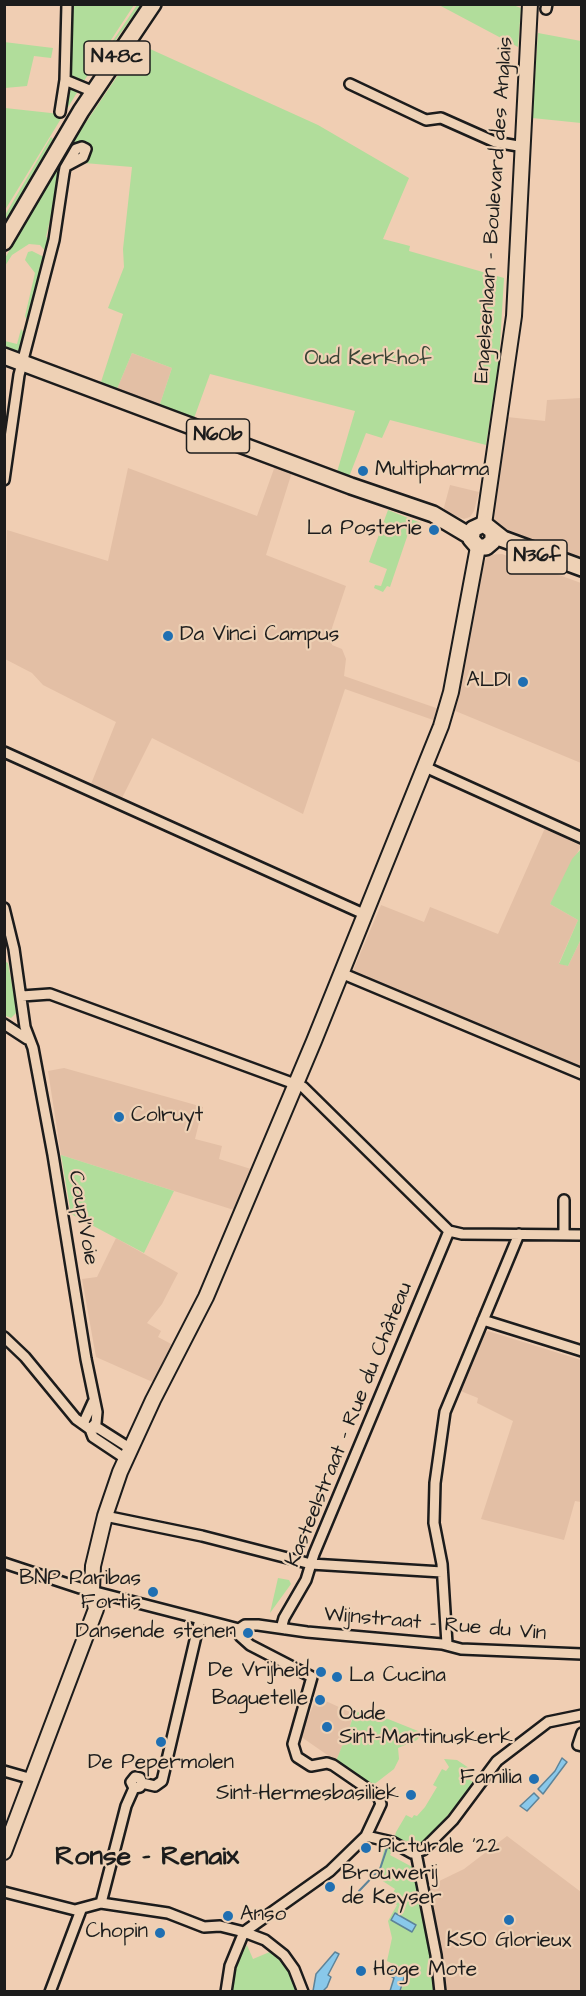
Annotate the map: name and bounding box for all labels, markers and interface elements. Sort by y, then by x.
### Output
street label: Engelsenlaan - Boulevard des Anglais [470,36,520,384]
road number: N48c [84,41,150,75]
park label: Oud Kerkhof [304,347,432,373]
road number: N60b [186,419,250,453]
place label: Multipharma [375,458,489,484]
marker: Multipharma [356,464,370,478]
place label: La Posterie [307,517,422,543]
marker: La Posterie [427,523,441,537]
road number: N36f [507,540,567,574]
place label: Da Vinci Campus [180,623,339,649]
marker: Da Vinci Campus [161,629,175,643]
place label: ALDI [466,669,511,695]
marker: ALDI [516,675,530,689]
place label: Colruyt [131,1104,203,1130]
marker: Colruyt [112,1110,126,1124]
street label: Coupl'Voie [61,1169,103,1267]
street label: Kasteelstraat - Rue du Château [281,1279,419,1571]
place label: BNP Paribas Fortis [19,1567,141,1617]
marker: BNP Paribas Fortis [146,1585,160,1599]
street label: Wijnstraat - Rue du Vin [323,1603,547,1647]
place label: Dansende stenen [76,1620,236,1646]
marker: Dansende stenen [241,1626,255,1640]
place label: De Vrijheid [208,1659,309,1685]
place label: La Cucina [349,1664,446,1690]
marker: De Vrijheid [314,1665,328,1679]
marker: La Cucina [330,1670,344,1684]
place label: Baguetelle [212,1687,308,1713]
marker: Baguetelle [313,1693,327,1707]
place label: Oude Sint-Martinuskerk [339,1702,513,1752]
marker: Oude Sint-Martinuskerk [320,1720,334,1734]
marker: De Pepermolen [154,1735,168,1749]
place label: De Pepermolen [88,1751,234,1777]
place label: Familia [460,1766,522,1792]
marker: Familia [527,1772,541,1786]
place label: Sint-Hermesbasiliek [216,1782,399,1808]
marker: Sint-Hermesbasiliek [404,1788,418,1802]
place label: Picturale '22 [378,1835,500,1861]
marker: Picturale '22 [359,1841,373,1855]
district label: Ronse - Renaix [55,1842,239,1874]
place label: Brouwerij de Keyser [342,1862,442,1912]
marker: Brouwerij de Keyser [323,1880,337,1894]
place label: Anso [240,1903,286,1929]
marker: Anso [221,1909,235,1923]
marker: KSO Glorieux [502,1913,516,1927]
place label: Chopin [86,1920,148,1946]
marker: Chopin [153,1926,167,1940]
place label: KSO Glorieux [446,1929,572,1955]
place label: Hoge Mote [373,1958,477,1984]
marker: Hoge Mote [354,1964,368,1978]

